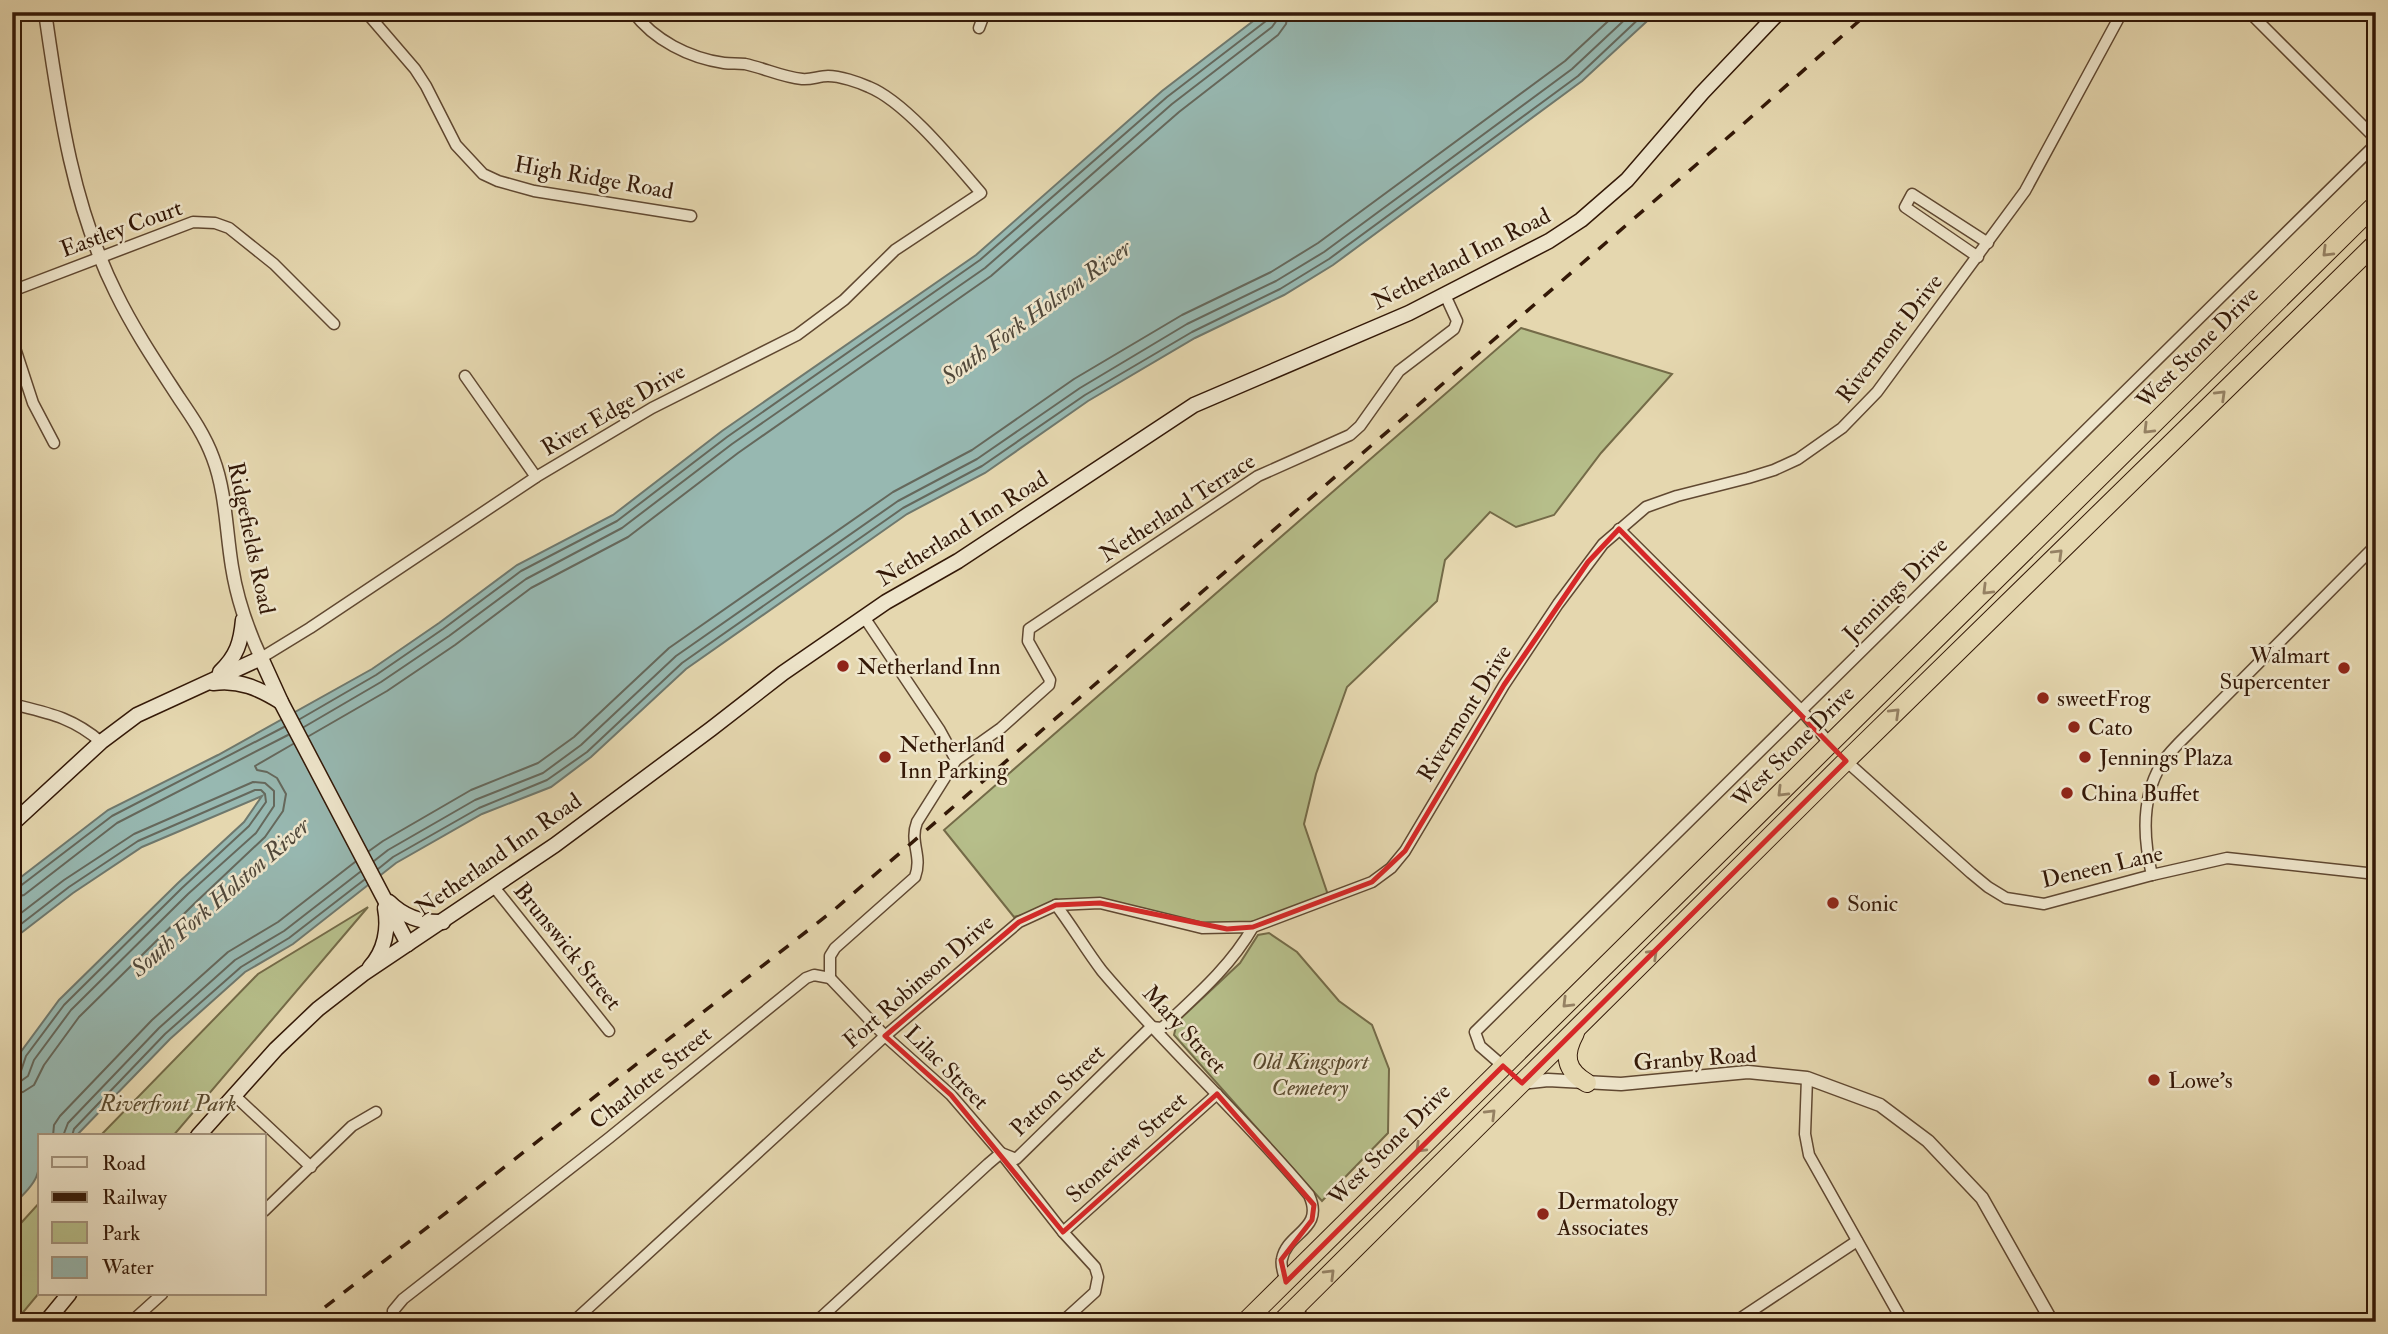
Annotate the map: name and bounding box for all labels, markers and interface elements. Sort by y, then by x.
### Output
street label: High Ridge Road [512,149,676,206]
street label: Eastley Court [56,193,186,264]
street label: Netherland Inn Road [1367,201,1555,316]
water label: South Fork Holston River [934,232,1139,393]
one-way arrow [2323,244,2336,257]
street label: Rivermont Drive [1830,268,1949,409]
street label: West Stone Drive [2129,280,2265,415]
street label: River Edge Drive [536,356,691,462]
one-way arrow [2212,391,2225,404]
one-way arrow [2144,421,2157,434]
street label: Netherland Terrace [1094,446,1261,569]
street label: Ridgefields Road [221,459,282,617]
street label: Netherland Inn Road [871,464,1053,593]
street label: Jennings Drive [1836,530,1954,649]
one-way arrow [2050,550,2063,563]
one-way arrow [1982,581,1995,594]
street label: Rivermont Drive [1411,639,1518,787]
place label: Walmart Supercenter [2219,641,2330,697]
place label: Netherland Inn [857,652,1001,681]
marker: Netherland Inn [835,658,851,674]
marker: Walmart Supercenter [2336,660,2352,676]
street label: West Stone Drive [1725,679,1861,814]
place label: sweetFrog [2057,684,2151,713]
marker: sweetFrog [2035,690,2051,706]
one-way arrow [1887,709,1900,722]
place label: Cato [2088,713,2133,742]
marker: Cato [2066,719,2082,735]
place label: Netherland Inn Parking [899,730,1009,785]
place label: Jennings Plaza [2098,743,2233,772]
marker: Netherland Inn Parking [877,749,893,765]
marker: Jennings Plaza [2077,749,2093,765]
place label: China Buffet [2081,779,2199,808]
one-way arrow [1777,783,1790,796]
marker: China Buffet [2059,785,2075,801]
street label: Netherland Inn Road [409,786,587,923]
water label: South Fork Holston River [123,810,317,985]
street label: Deneen Lane [2039,838,2166,895]
street label: Brunswick Street [507,877,628,1016]
place label: Sonic [1847,889,1898,918]
marker: Sonic [1825,895,1841,911]
street label: Fort Robinson Drive [837,908,1000,1055]
one-way arrow [1645,949,1658,962]
street label: Mary Street [1136,979,1233,1080]
one-way arrow [1562,994,1575,1007]
street label: Charlotte Street [583,1019,717,1135]
street label: Lilac Street [898,1019,995,1116]
street label: Patton Street [1004,1038,1111,1143]
street label: Granby Road [1633,1040,1758,1077]
park label: Old Kingsport Cemetery [1251,1047,1370,1102]
place label: Lowe's [2168,1066,2233,1095]
marker: Lowe's [2146,1072,2162,1088]
street label: West Stone Drive [1321,1077,1457,1212]
street label: Stoneview Street [1060,1086,1193,1209]
park label: Riverfront Park [98,1089,237,1118]
one-way arrow [1483,1109,1496,1122]
legend [38,1134,266,1296]
one-way arrow [1415,1140,1428,1153]
text: Road [102,1150,147,1177]
text: Railway [102,1184,168,1211]
place label: Dermatology Associates [1556,1187,1679,1242]
marker: Dermatology Associates [1535,1206,1551,1222]
text: Park [102,1220,140,1247]
text: Water [101,1254,154,1281]
one-way arrow [1322,1269,1335,1282]

